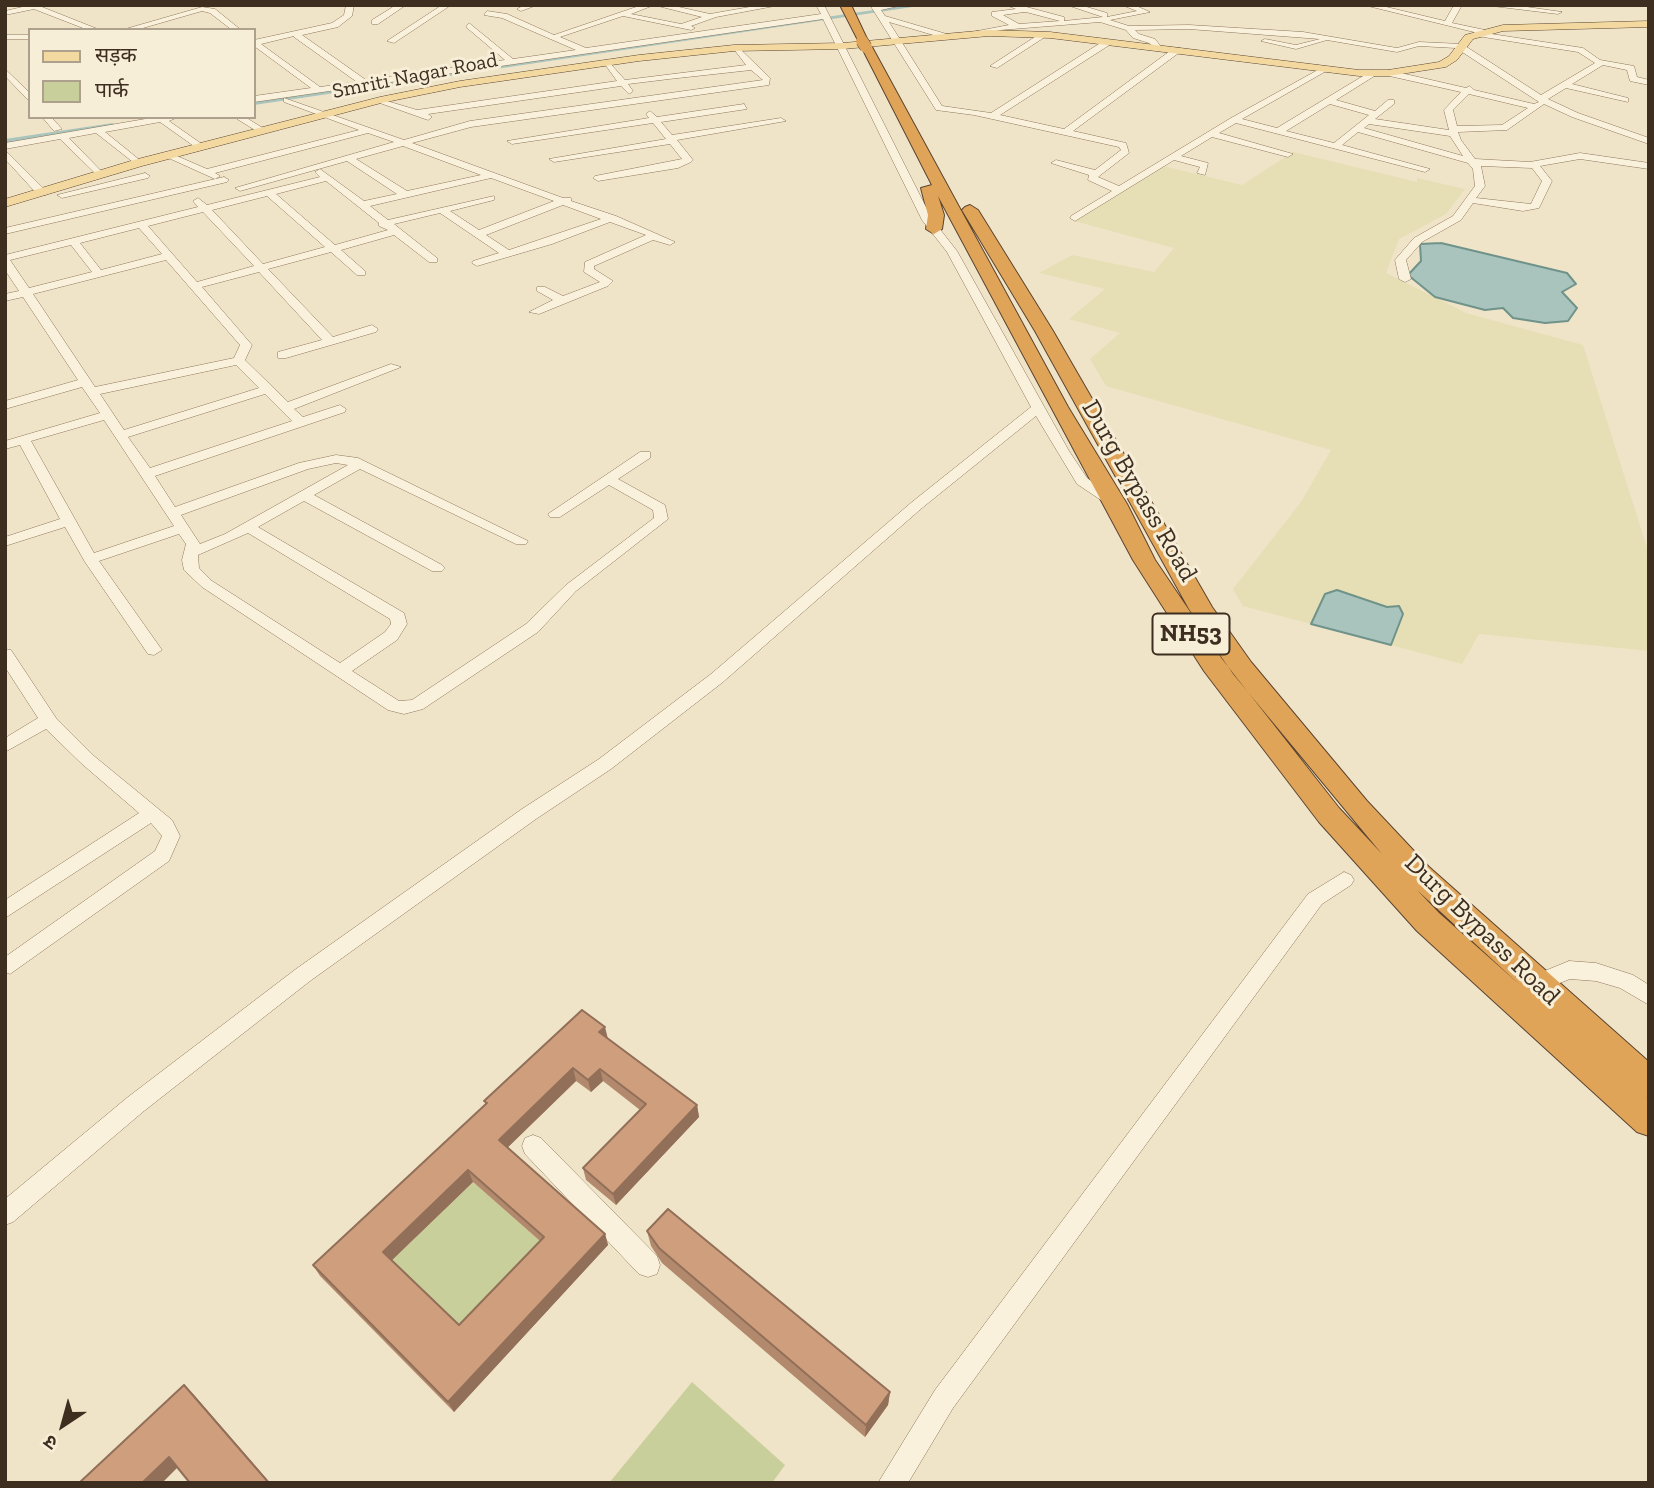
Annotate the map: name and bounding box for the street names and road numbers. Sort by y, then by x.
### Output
street label: Smriti Nagar Road [330,48,500,104]
street label: Durg Bypass Road [1074,395,1204,587]
road number: NH53 [1152,614,1230,654]
street label: Durg Bypass Road [1398,848,1566,1012]

